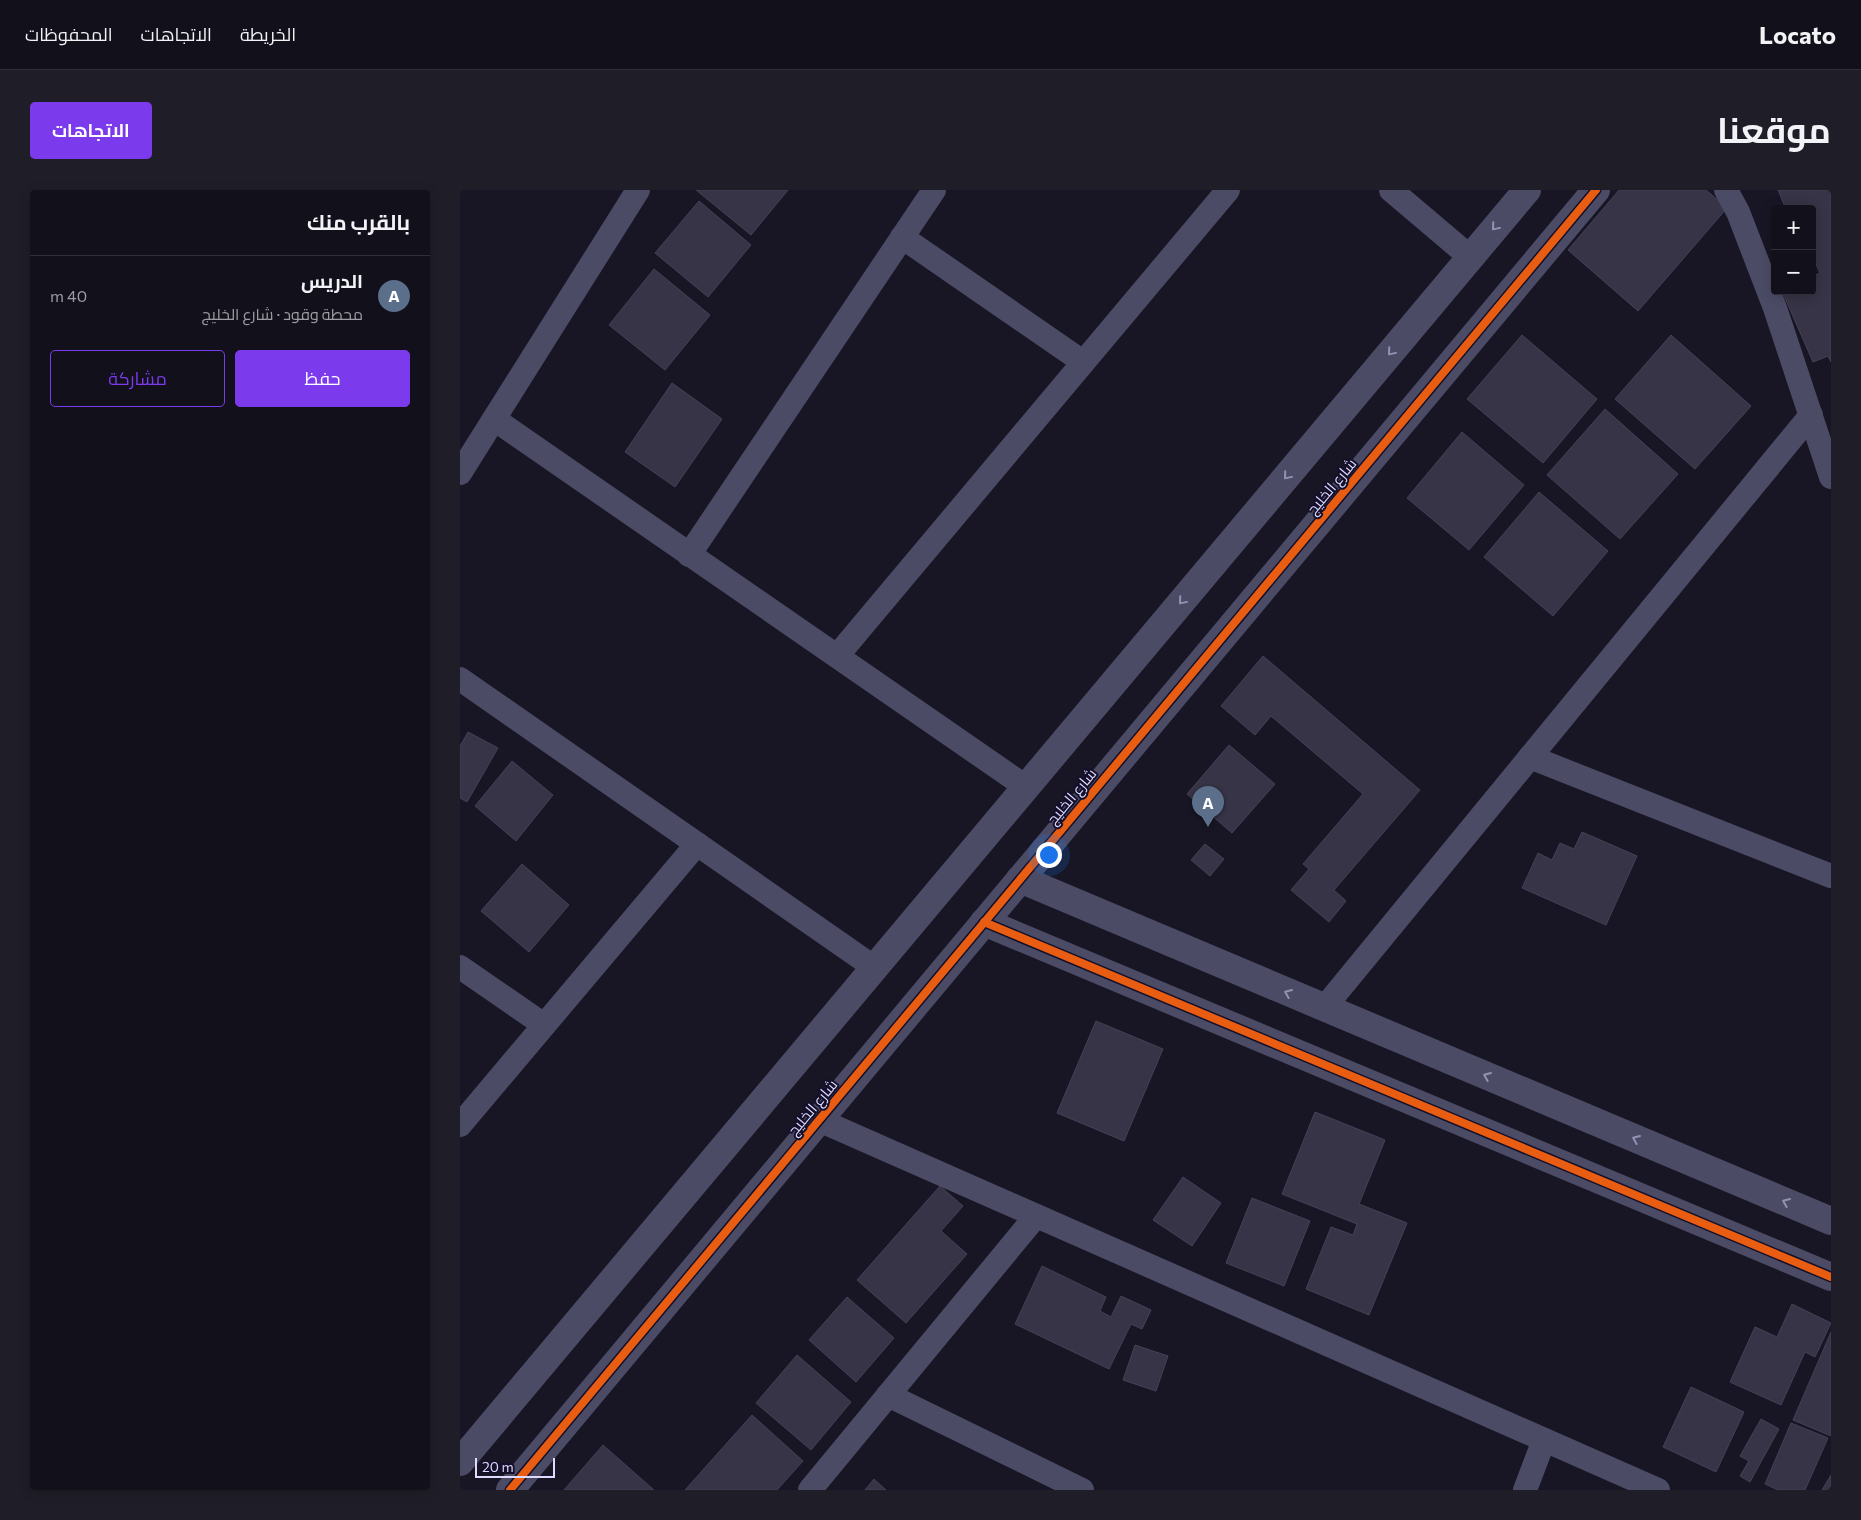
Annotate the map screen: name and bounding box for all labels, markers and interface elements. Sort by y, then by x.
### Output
text: Locato [1759,20,1836,49]
text: المحفوظات [25,23,113,45]
text: الاتجاهات [141,23,212,45]
text: الخريطة [240,23,296,45]
button: الاتجاهات [30,102,152,159]
text: موقعنا [1717,107,1831,150]
map controls [1771,205,1816,295]
button: + [1771,205,1816,250]
text: بالقرب منك [307,209,410,234]
one-way arrow [1492,222,1501,231]
button: − [1771,250,1816,295]
text: الدريس [301,269,363,292]
text: 40 m [50,286,87,305]
text: A [388,286,400,305]
text: محطة وقود · شارع الخليج [201,304,363,323]
one-way arrow [1388,346,1397,355]
button: مشاركة [50,350,225,407]
button: حفظ [235,350,410,407]
street label: شارع الخليج [1302,454,1362,520]
one-way arrow [1283,471,1292,480]
one-way arrow [1179,595,1188,604]
street label: شارع الخليج [1042,764,1102,830]
pin: A [1192,786,1224,827]
your location [1036,842,1062,868]
one-way arrow [1284,988,1293,999]
one-way arrow [1483,1072,1491,1082]
street label: شارع الخليج [783,1075,843,1141]
one-way arrow [1632,1135,1641,1146]
one-way arrow [1782,1198,1791,1209]
scale bar [475,1455,555,1478]
text: 20 m [482,1458,514,1475]

